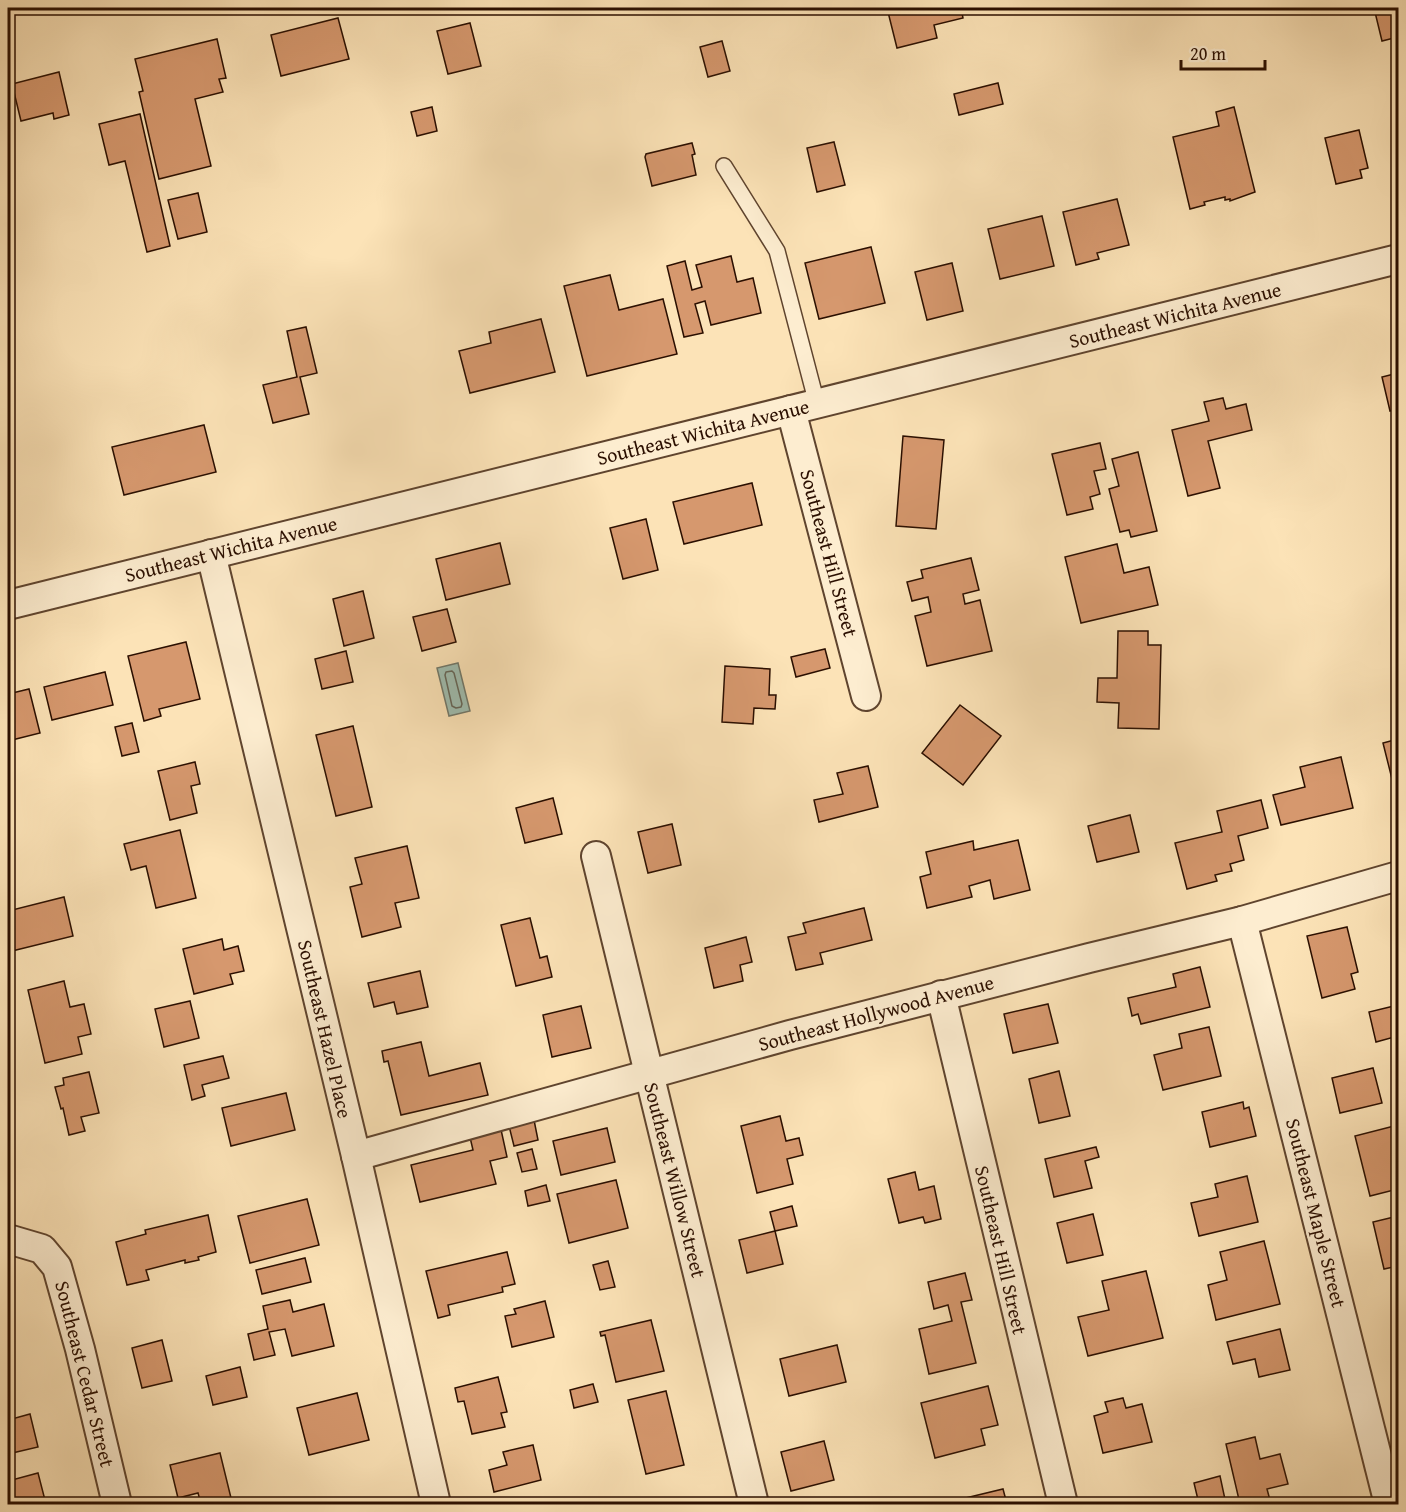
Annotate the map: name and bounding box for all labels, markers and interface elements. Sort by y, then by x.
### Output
scale bar [1181,33,1265,71]
text: 20 m [1190,40,1226,67]
street label: Southeast Wichita Avenue [1066,274,1284,355]
street label: Southeast Wichita Avenue [594,391,812,472]
street label: Southeast Hill Street [793,466,866,640]
street label: Southeast Wichita Avenue [122,508,340,589]
street label: Southeast Hazel Place [291,937,360,1121]
street label: Southeast Hollywood Avenue [755,967,997,1058]
street label: Southeast Willow Street [637,1079,714,1281]
street label: Southeast Maple Street [1279,1115,1354,1310]
street label: Southeast Hill Street [968,1163,1035,1337]
street label: Southeast Cedar Street [48,1278,123,1470]

